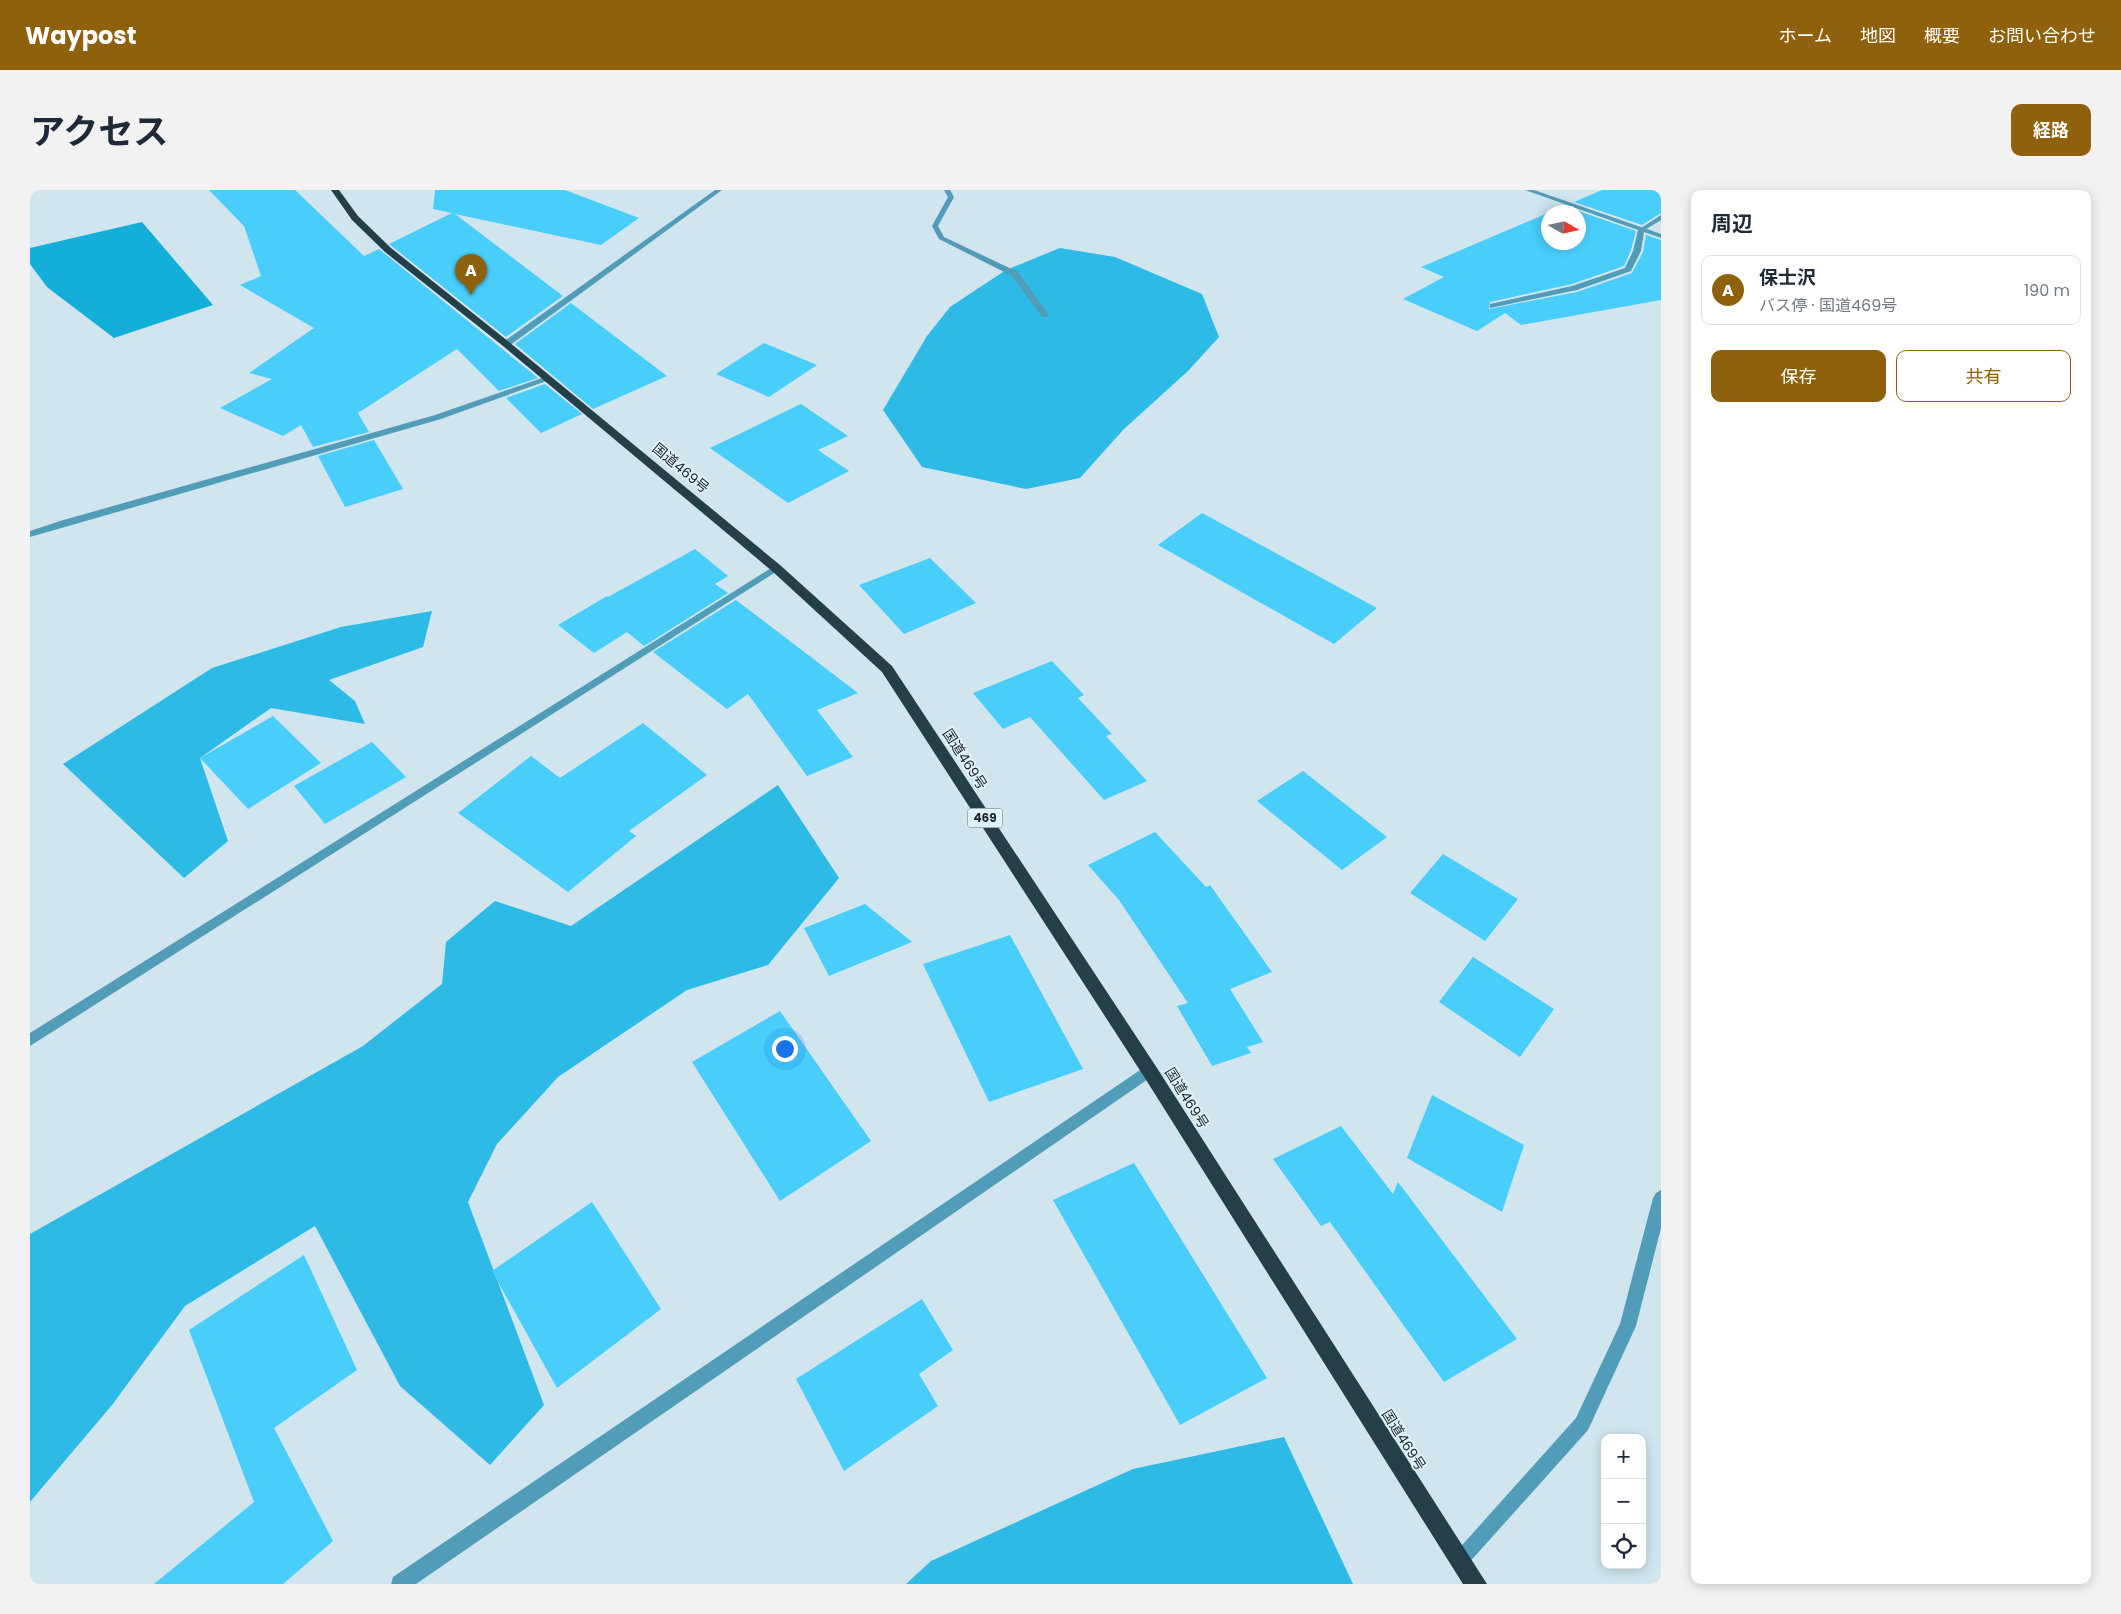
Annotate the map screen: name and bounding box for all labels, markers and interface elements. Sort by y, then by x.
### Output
text: Waypost [25,19,136,52]
text: ホーム [1779,23,1832,48]
text: 地図 [1860,23,1896,48]
text: 概要 [1924,23,1960,48]
text: お問い合わせ [1988,23,2096,48]
button: 経路 [2011,104,2091,156]
text: アクセス [30,107,168,156]
north arrow [1541,205,1586,250]
text: 周辺 [1711,209,1753,238]
pin: A [455,254,487,295]
text: 保士沢 [1759,264,1816,291]
text: A [1722,279,1734,302]
text: 190 m [2024,279,2070,302]
text: バス停 · 国道469号 [1759,294,1897,317]
button: 保存 [1711,350,1886,402]
button: 共有 [1896,350,2071,402]
street label: 国道469号 [648,438,714,498]
street label: 国道469号 [938,725,992,793]
road number: 469 [968,808,1002,828]
your location [772,1036,798,1062]
street label: 国道469号 [1160,1064,1214,1132]
street label: 国道469号 [1377,1406,1431,1474]
map controls [1601,1434,1646,1569]
button: + [1601,1434,1646,1479]
button: − [1601,1479,1646,1524]
button: locate [1601,1524,1646,1569]

